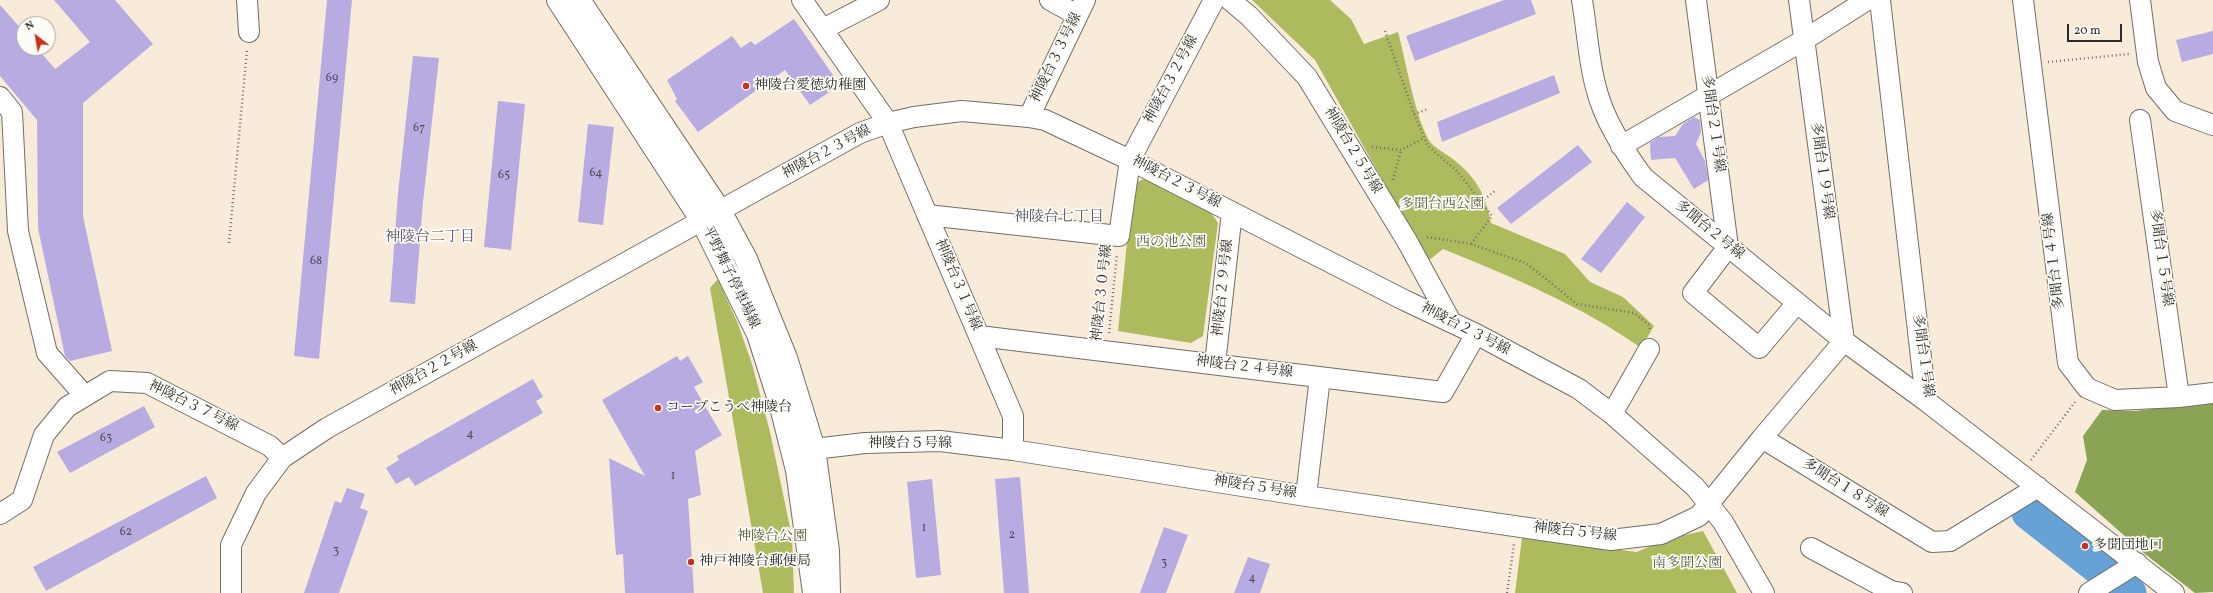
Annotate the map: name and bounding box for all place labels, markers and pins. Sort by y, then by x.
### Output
place label: 神陵台愛徳幼稚園 [754,78,866,94]
marker: 神陵台愛徳幼稚園 [741,81,751,91]
place label: コープこうべ神陵台 [666,400,792,416]
marker: コープこうべ神陵台 [653,403,663,413]
place label: 多聞団地口 [2093,538,2163,554]
marker: 多聞団地口 [2080,541,2090,551]
place label: 神戸神陵台郵便局 [699,554,811,570]
marker: 神戸神陵台郵便局 [686,557,696,567]

